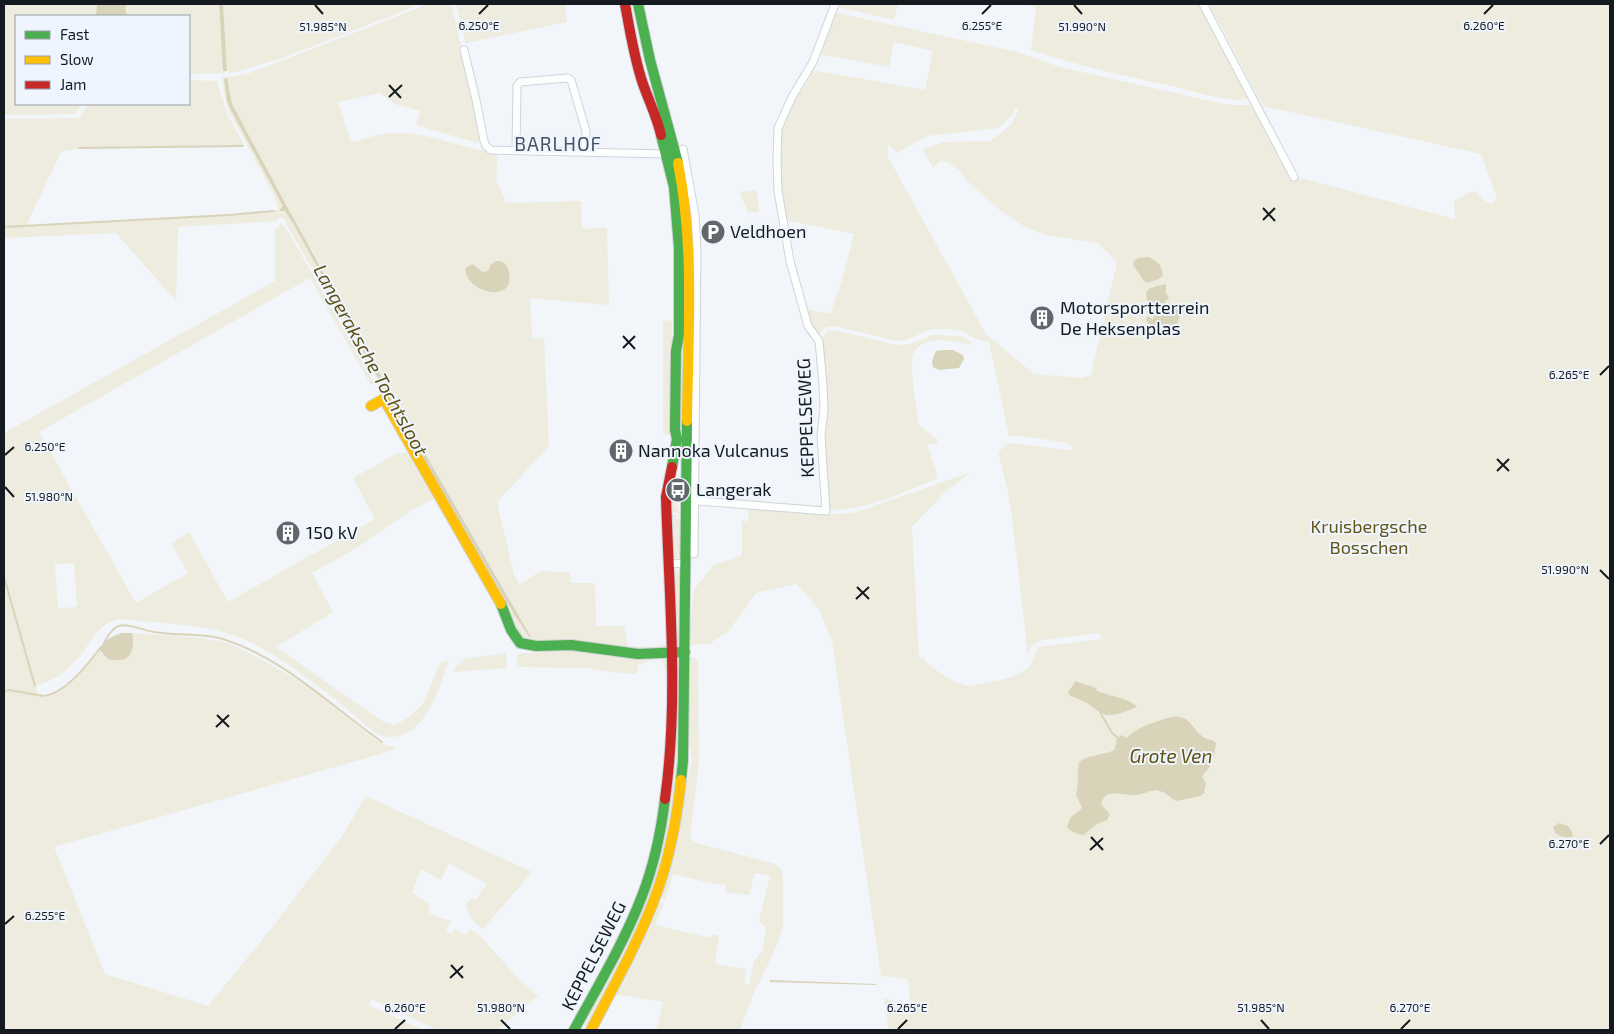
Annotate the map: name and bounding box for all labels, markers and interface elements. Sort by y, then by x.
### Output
legend [15,15,190,105]
text: 6.250°E [458,18,500,32]
text: 6.255°E [962,18,1002,32]
text: 6.260°E [1463,18,1505,32]
text: 51.985°N [299,19,347,33]
text: 51.990°N [1058,19,1106,33]
text: Fast [60,25,90,43]
text: Slow [60,50,94,68]
text: Jam [60,75,86,93]
district label: BARLHOF [514,132,602,155]
parking icon: Veldhoen [700,219,726,245]
place label: Veldhoen [730,220,806,242]
water label: Langeraksche Tochtsloot [309,260,434,460]
place label: Motorsportterrein De Heksenplas [1060,296,1210,339]
building icon: Motorsportterrein De Heksenplas [1029,305,1055,331]
street label: KEPPELSEWEG [792,358,818,478]
text: 6.265°E [1549,367,1590,381]
building icon: Nannoka Vulcanus [608,438,634,464]
text: 6.250°E [24,439,66,453]
place label: Nannoka Vulcanus [638,439,789,461]
bus stop icon: Langerak [665,477,691,503]
place label: Langerak [696,478,772,500]
text: 51.980°N [25,489,73,503]
park label: Kruisbergsche Bosschen [1311,515,1427,558]
building icon: 150 kV [275,520,301,546]
place label: 150 kV [306,521,358,543]
text: 51.990°N [1541,562,1589,576]
water label: Grote Ven [1130,744,1213,767]
text: 6.270°E [1549,836,1590,850]
street label: KEPPELSEWEG [556,897,630,1014]
text: 6.255°E [25,908,65,922]
text: 6.260°E [384,1000,426,1014]
text: 51.980°N [477,1000,525,1014]
text: 6.265°E [887,1000,928,1014]
text: 51.985°N [1237,1000,1285,1014]
text: 6.270°E [1390,1000,1431,1014]

